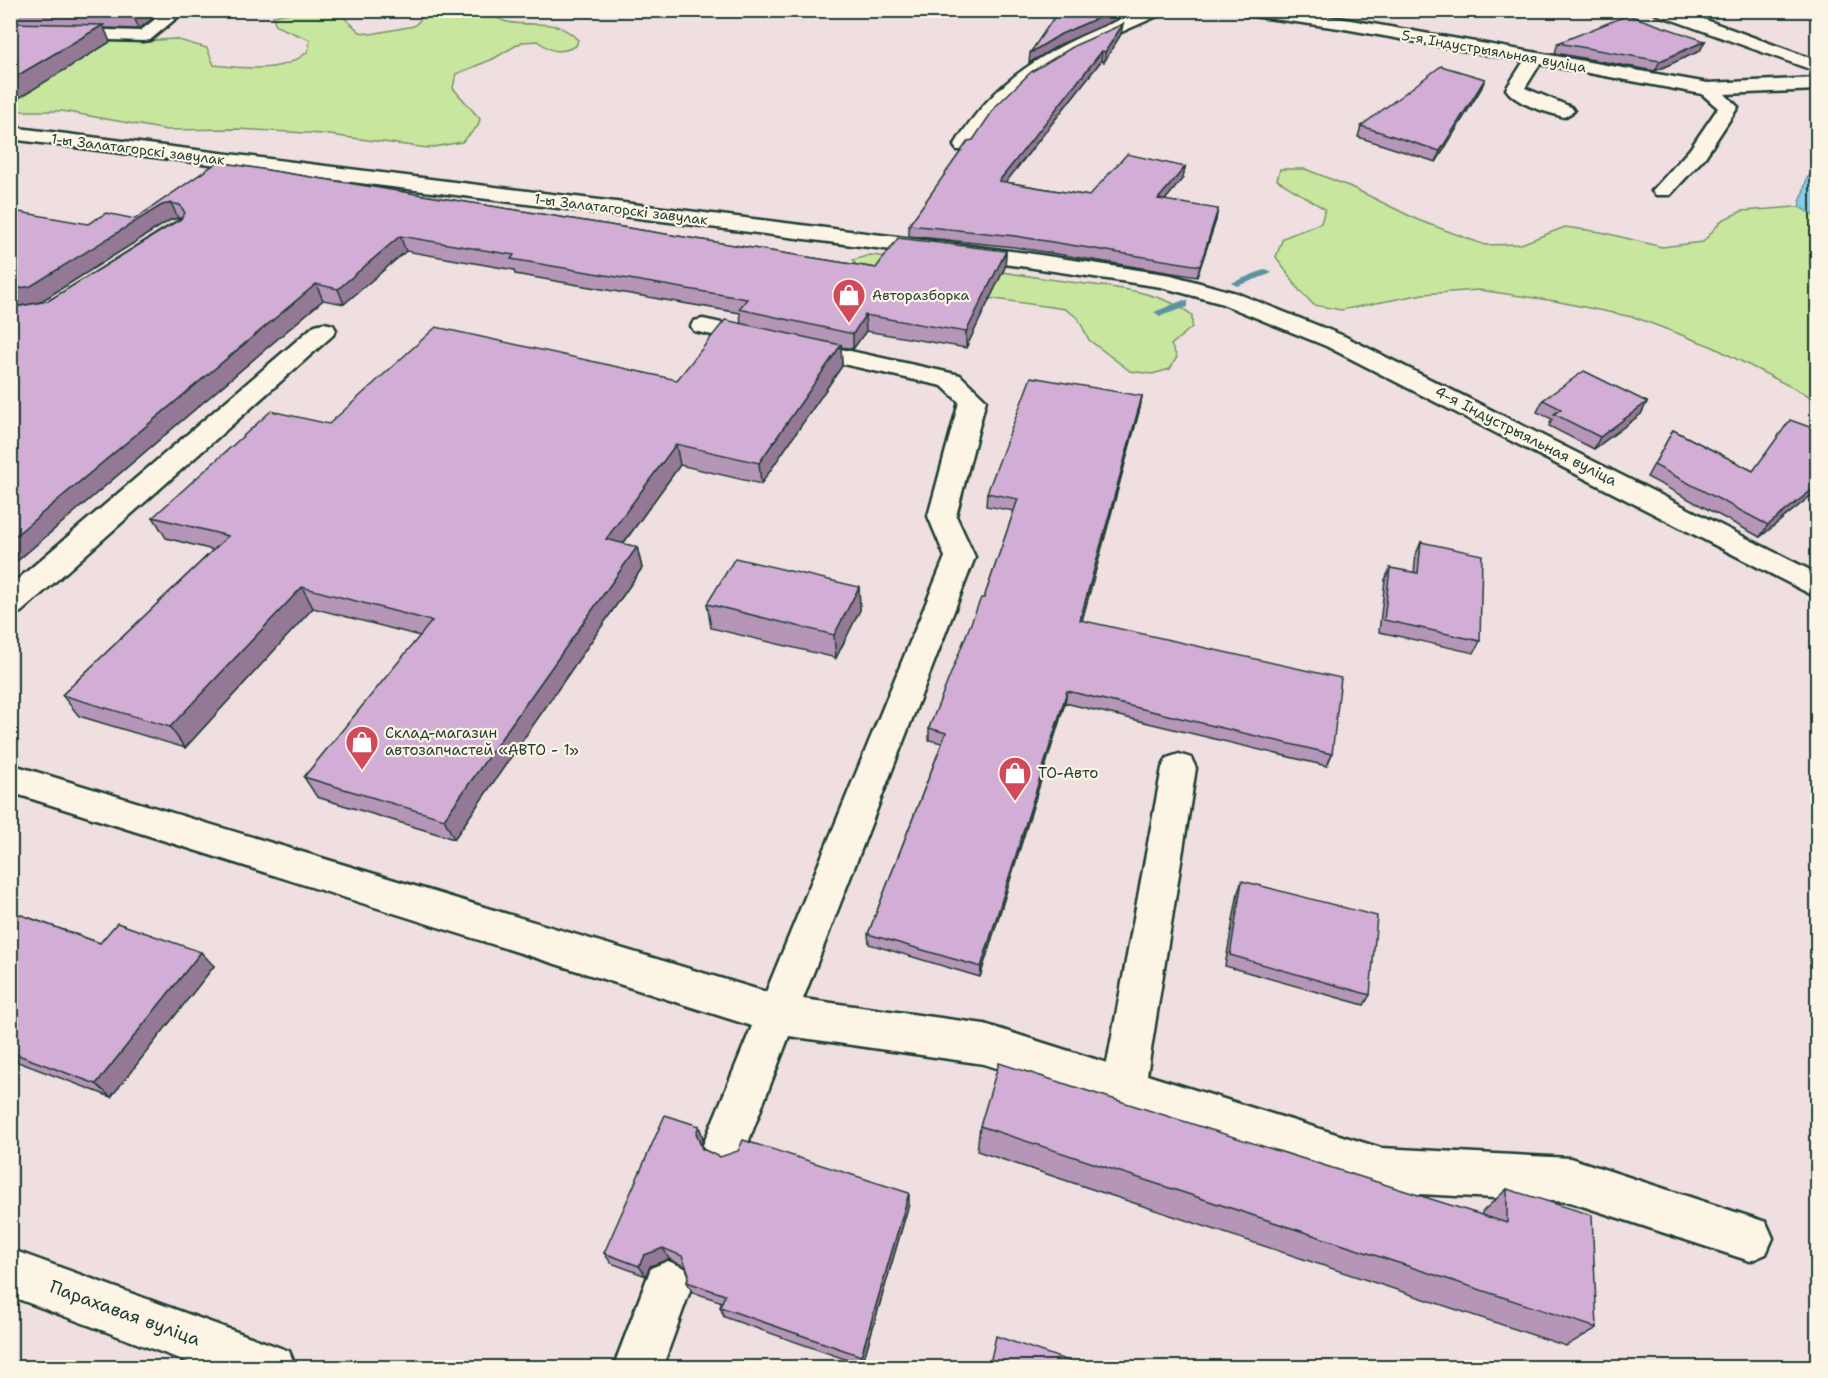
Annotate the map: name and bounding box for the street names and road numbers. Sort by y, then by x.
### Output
street label: 5-я Індустрыяльная вуліца [1400,26,1588,76]
street label: 1-ы Залатагорскі завулак [50,129,226,169]
street label: 1-ы Залатагорскі завулак [533,189,709,229]
street label: 4-я Індустрыяльная вуліца [1432,381,1621,491]
street label: Парахавая вуліца [46,1275,204,1351]

